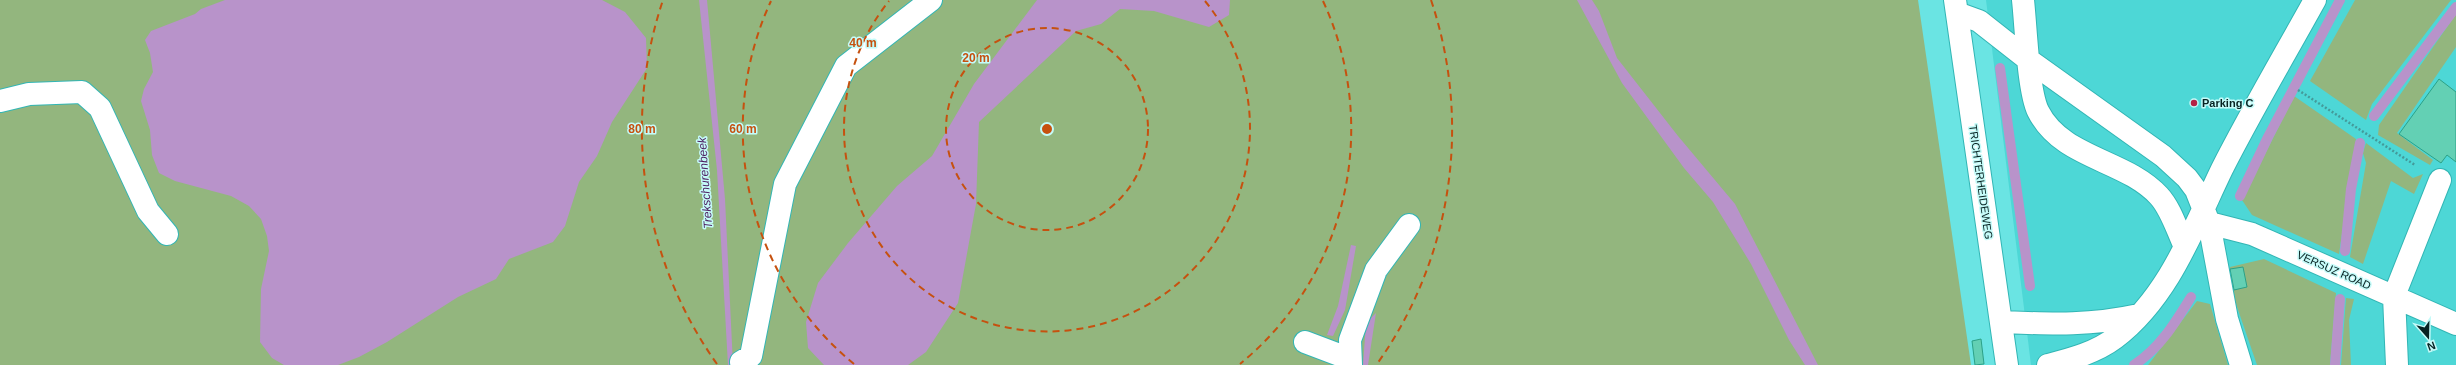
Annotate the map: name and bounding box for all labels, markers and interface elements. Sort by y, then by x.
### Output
text: 40 m [849,36,877,50]
text: 20 m [962,51,990,65]
place label: Parking C [2202,97,2253,109]
marker: Parking C [2189,98,2199,108]
text: 80 m [628,122,656,136]
text: 60 m [729,122,757,136]
centre of rings [1040,122,1054,136]
street label: TRICHTERHEIDEWEG [1967,124,1995,240]
water label: Trekschurenbeek [695,136,715,229]
street label: VERSUZ ROAD [2295,248,2373,292]
north arrow [2408,317,2448,357]
text: N [2426,339,2437,353]

